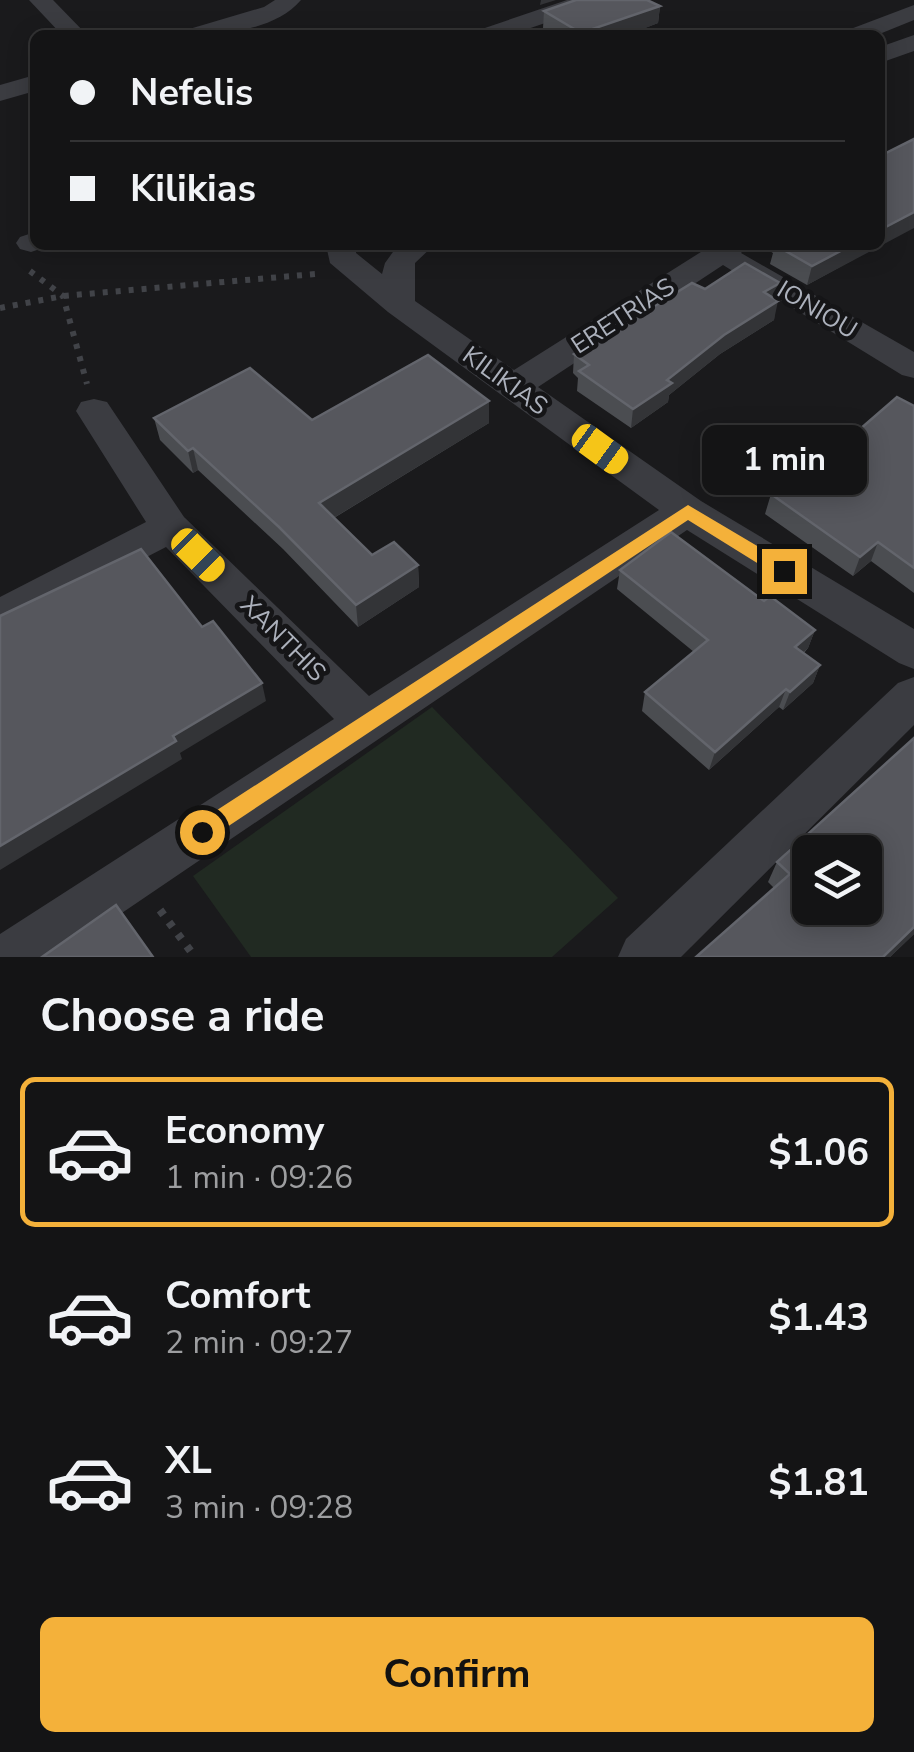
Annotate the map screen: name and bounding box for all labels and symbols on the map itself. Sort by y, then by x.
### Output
street label: ERETRIAS [565,270,681,362]
street label: IONIOU [771,273,863,347]
street label: KILIKIAS [456,339,554,423]
car [567,419,633,479]
callout: 1 min [702,426,866,496]
car [166,523,230,587]
route end [762,549,807,594]
street label: XANTHIS [233,589,333,689]
route start [180,810,225,855]

